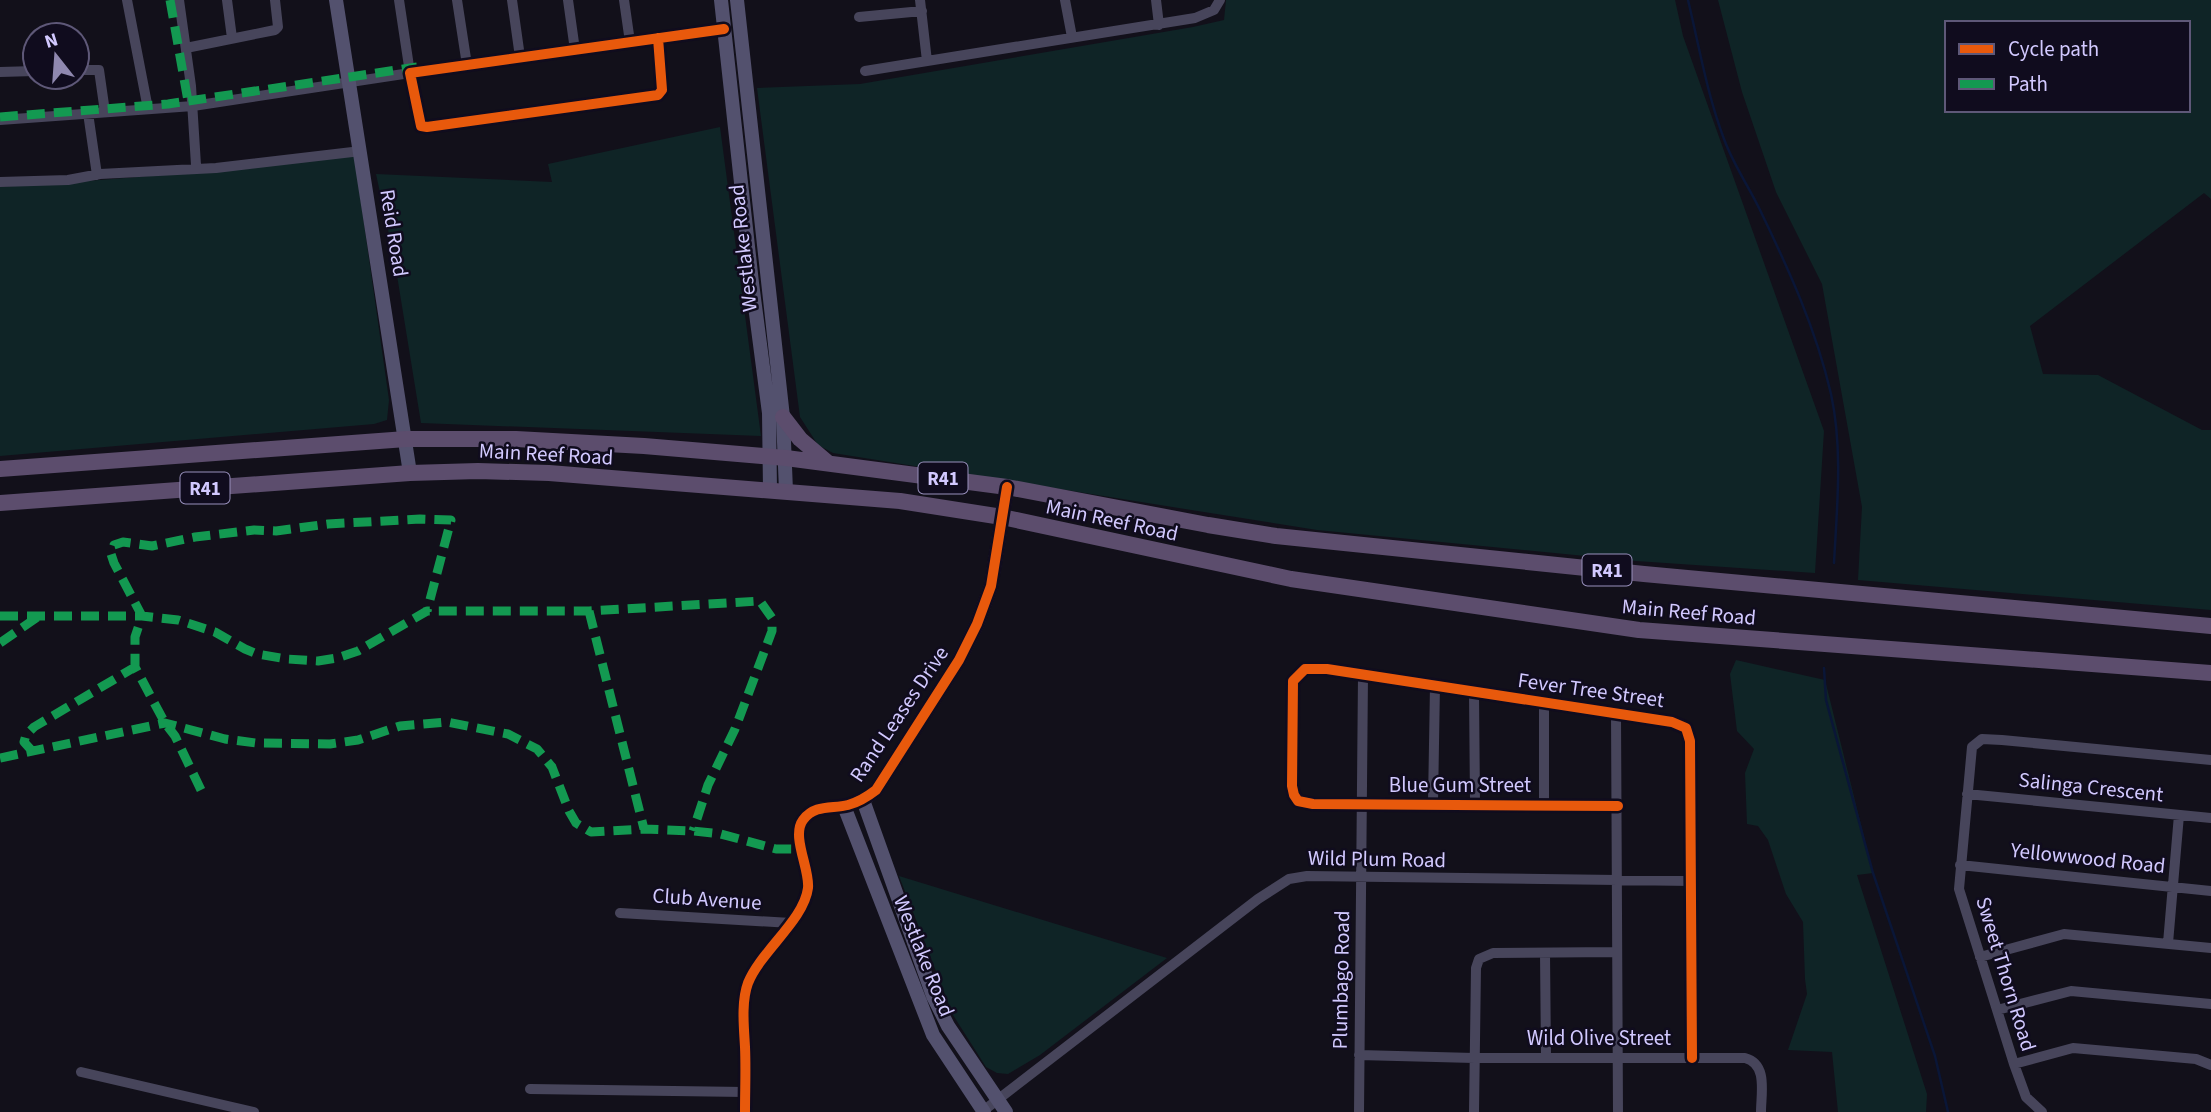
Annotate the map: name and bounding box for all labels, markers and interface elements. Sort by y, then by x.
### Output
north arrow [21,21,91,91]
legend [1945,21,2190,112]
text: N [41,26,61,56]
text: Cycle path [2008,34,2099,64]
text: Path [2008,69,2048,99]
street label: Westlake Road [721,183,765,313]
street label: Reid Road [372,187,416,279]
street label: Main Reef Road [478,435,614,473]
road number: R41 [918,463,968,494]
road number: R41 [180,472,230,503]
street label: Main Reef Road [1043,491,1181,549]
road number: R41 [1582,554,1632,586]
street label: Main Reef Road [1621,591,1757,633]
street label: Rand Leases Drive [842,640,956,788]
street label: Fever Tree Street [1516,665,1666,715]
street label: Salinga Crescent [2017,764,2165,810]
street label: Blue Gum Street [1389,770,1531,800]
street label: Yellowwood Road [2008,835,2167,881]
street label: Wild Plum Road [1308,843,1446,875]
street label: Club Avenue [651,880,763,918]
street label: Westlake Road [886,891,962,1021]
street label: Sweet Thorn Road [1968,893,2044,1055]
street label: Plumbago Road [1325,910,1357,1050]
street label: Wild Olive Street [1527,1023,1671,1053]

